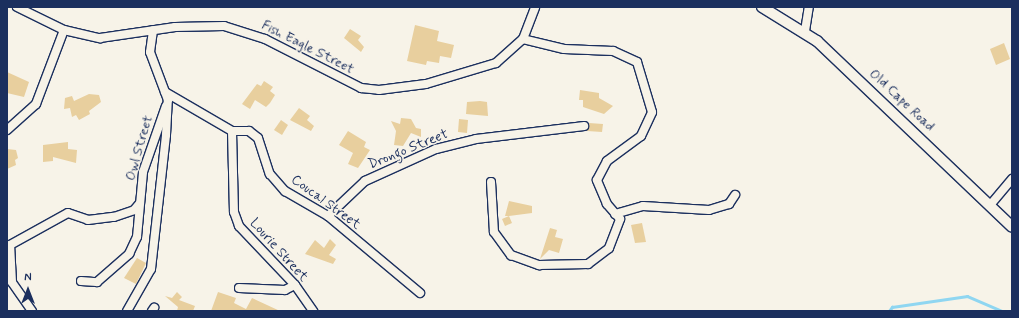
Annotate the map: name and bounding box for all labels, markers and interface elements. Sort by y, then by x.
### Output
street label: Fish Eagle Street [259,17,357,77]
street label: Old Cape Road [865,65,939,135]
street label: Owl Street [122,114,156,182]
street label: Drongo Street [366,125,450,173]
street label: Coucal Street [288,171,364,233]
street label: Lourie Street [246,215,312,285]
north arrow [8,270,48,310]
text: N [24,271,32,285]

